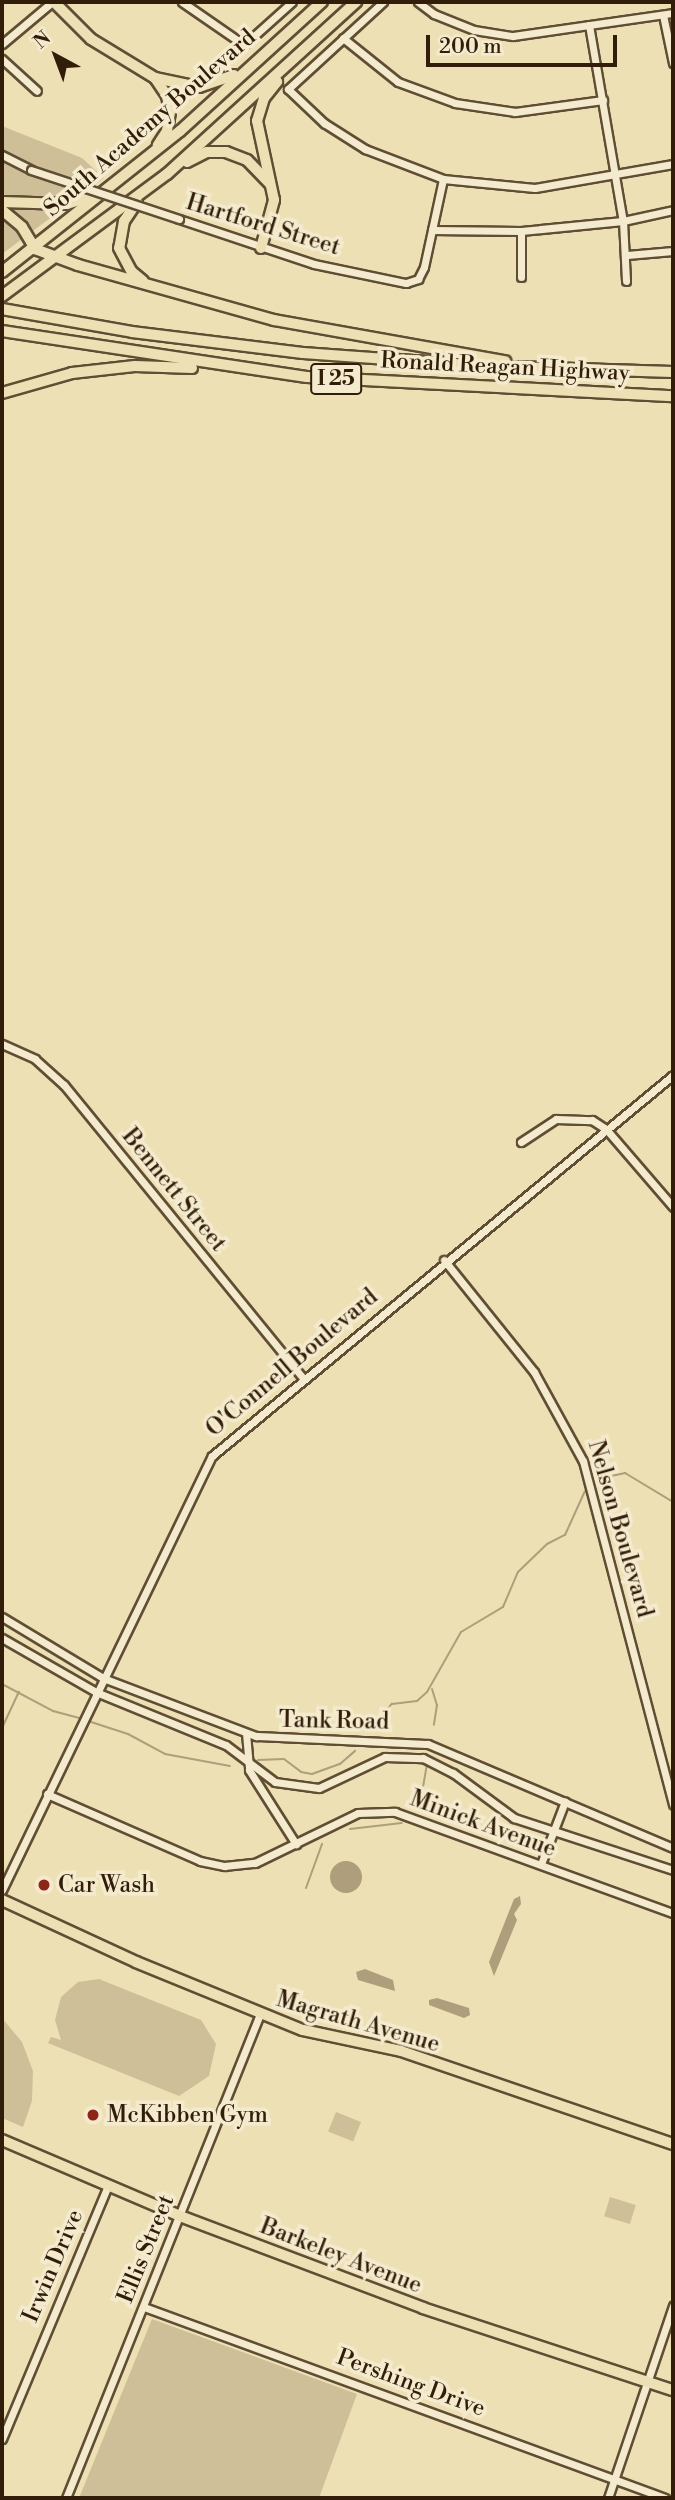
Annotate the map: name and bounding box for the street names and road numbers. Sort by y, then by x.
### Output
street label: South Academy Boulevard [39,24,261,222]
street label: Hartford Street [183,188,343,262]
street label: Ronald Reagan Highway [380,347,630,387]
road number: I 25 [310,362,362,396]
street label: Bennett Street [116,1123,232,1257]
street label: O'Connell Boulevard [201,1283,383,1443]
street label: Nelson Boulevard [582,1437,658,1621]
street label: Tank Road [279,1706,389,1736]
street label: Minick Avenue [406,1785,560,1863]
street label: Magrath Avenue [273,1985,443,2059]
street label: Ellis Street [112,2191,180,2307]
street label: Irwin Drive [17,2205,89,2327]
street label: Barkeley Avenue [256,2212,426,2300]
street label: Pershing Drive [333,2343,489,2423]

